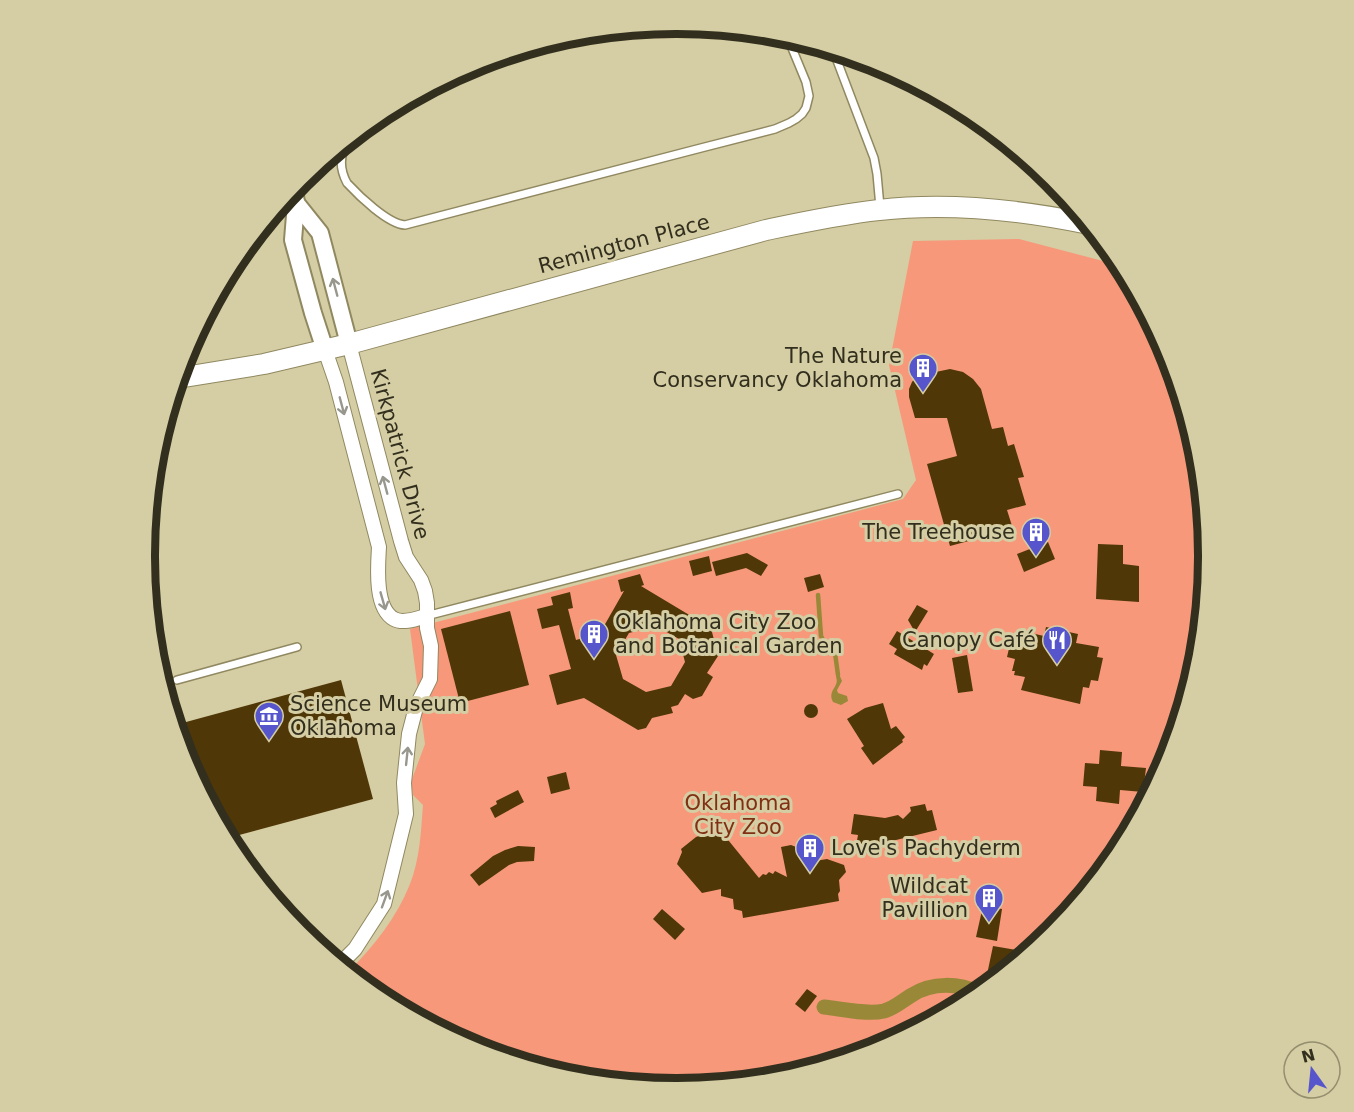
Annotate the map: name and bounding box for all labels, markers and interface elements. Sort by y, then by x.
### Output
street label: Remington Place [536,210,712,278]
one-way arrow [328,278,340,297]
place label: The Nature Conservancy Oklahoma [653,344,902,392]
building icon: The Nature Conservancy Oklahoma [907,352,939,394]
street label: Kirkpatrick Drive [366,366,434,542]
one-way arrow [337,396,349,415]
one-way arrow [379,475,391,494]
building icon: The Treehouse [1020,516,1052,558]
place label: The Treehouse [861,520,1015,544]
one-way arrow [378,591,389,610]
place label: Oklahoma City Zoo and Botanical Garden [615,610,843,658]
building icon: Oklahoma City Zoo and Botanical Garden [578,618,610,660]
restaurant icon: Canopy Café [1041,624,1073,666]
place label: Canopy Café [902,628,1036,652]
place label: Science Museum Oklahoma [290,692,467,740]
museum icon: Science Museum Oklahoma [253,700,285,742]
one-way arrow [402,746,413,766]
park label: Oklahoma City Zoo [685,791,791,839]
building icon: Love's Pachyderm [794,832,826,874]
place label: Love's Pachyderm [831,836,1021,860]
place label: Wildcat Pavillion [881,874,968,922]
building icon: Wildcat Pavillion [973,882,1005,924]
one-way arrow [380,890,391,909]
north arrow [1282,1040,1342,1100]
text: N [1299,1045,1317,1067]

